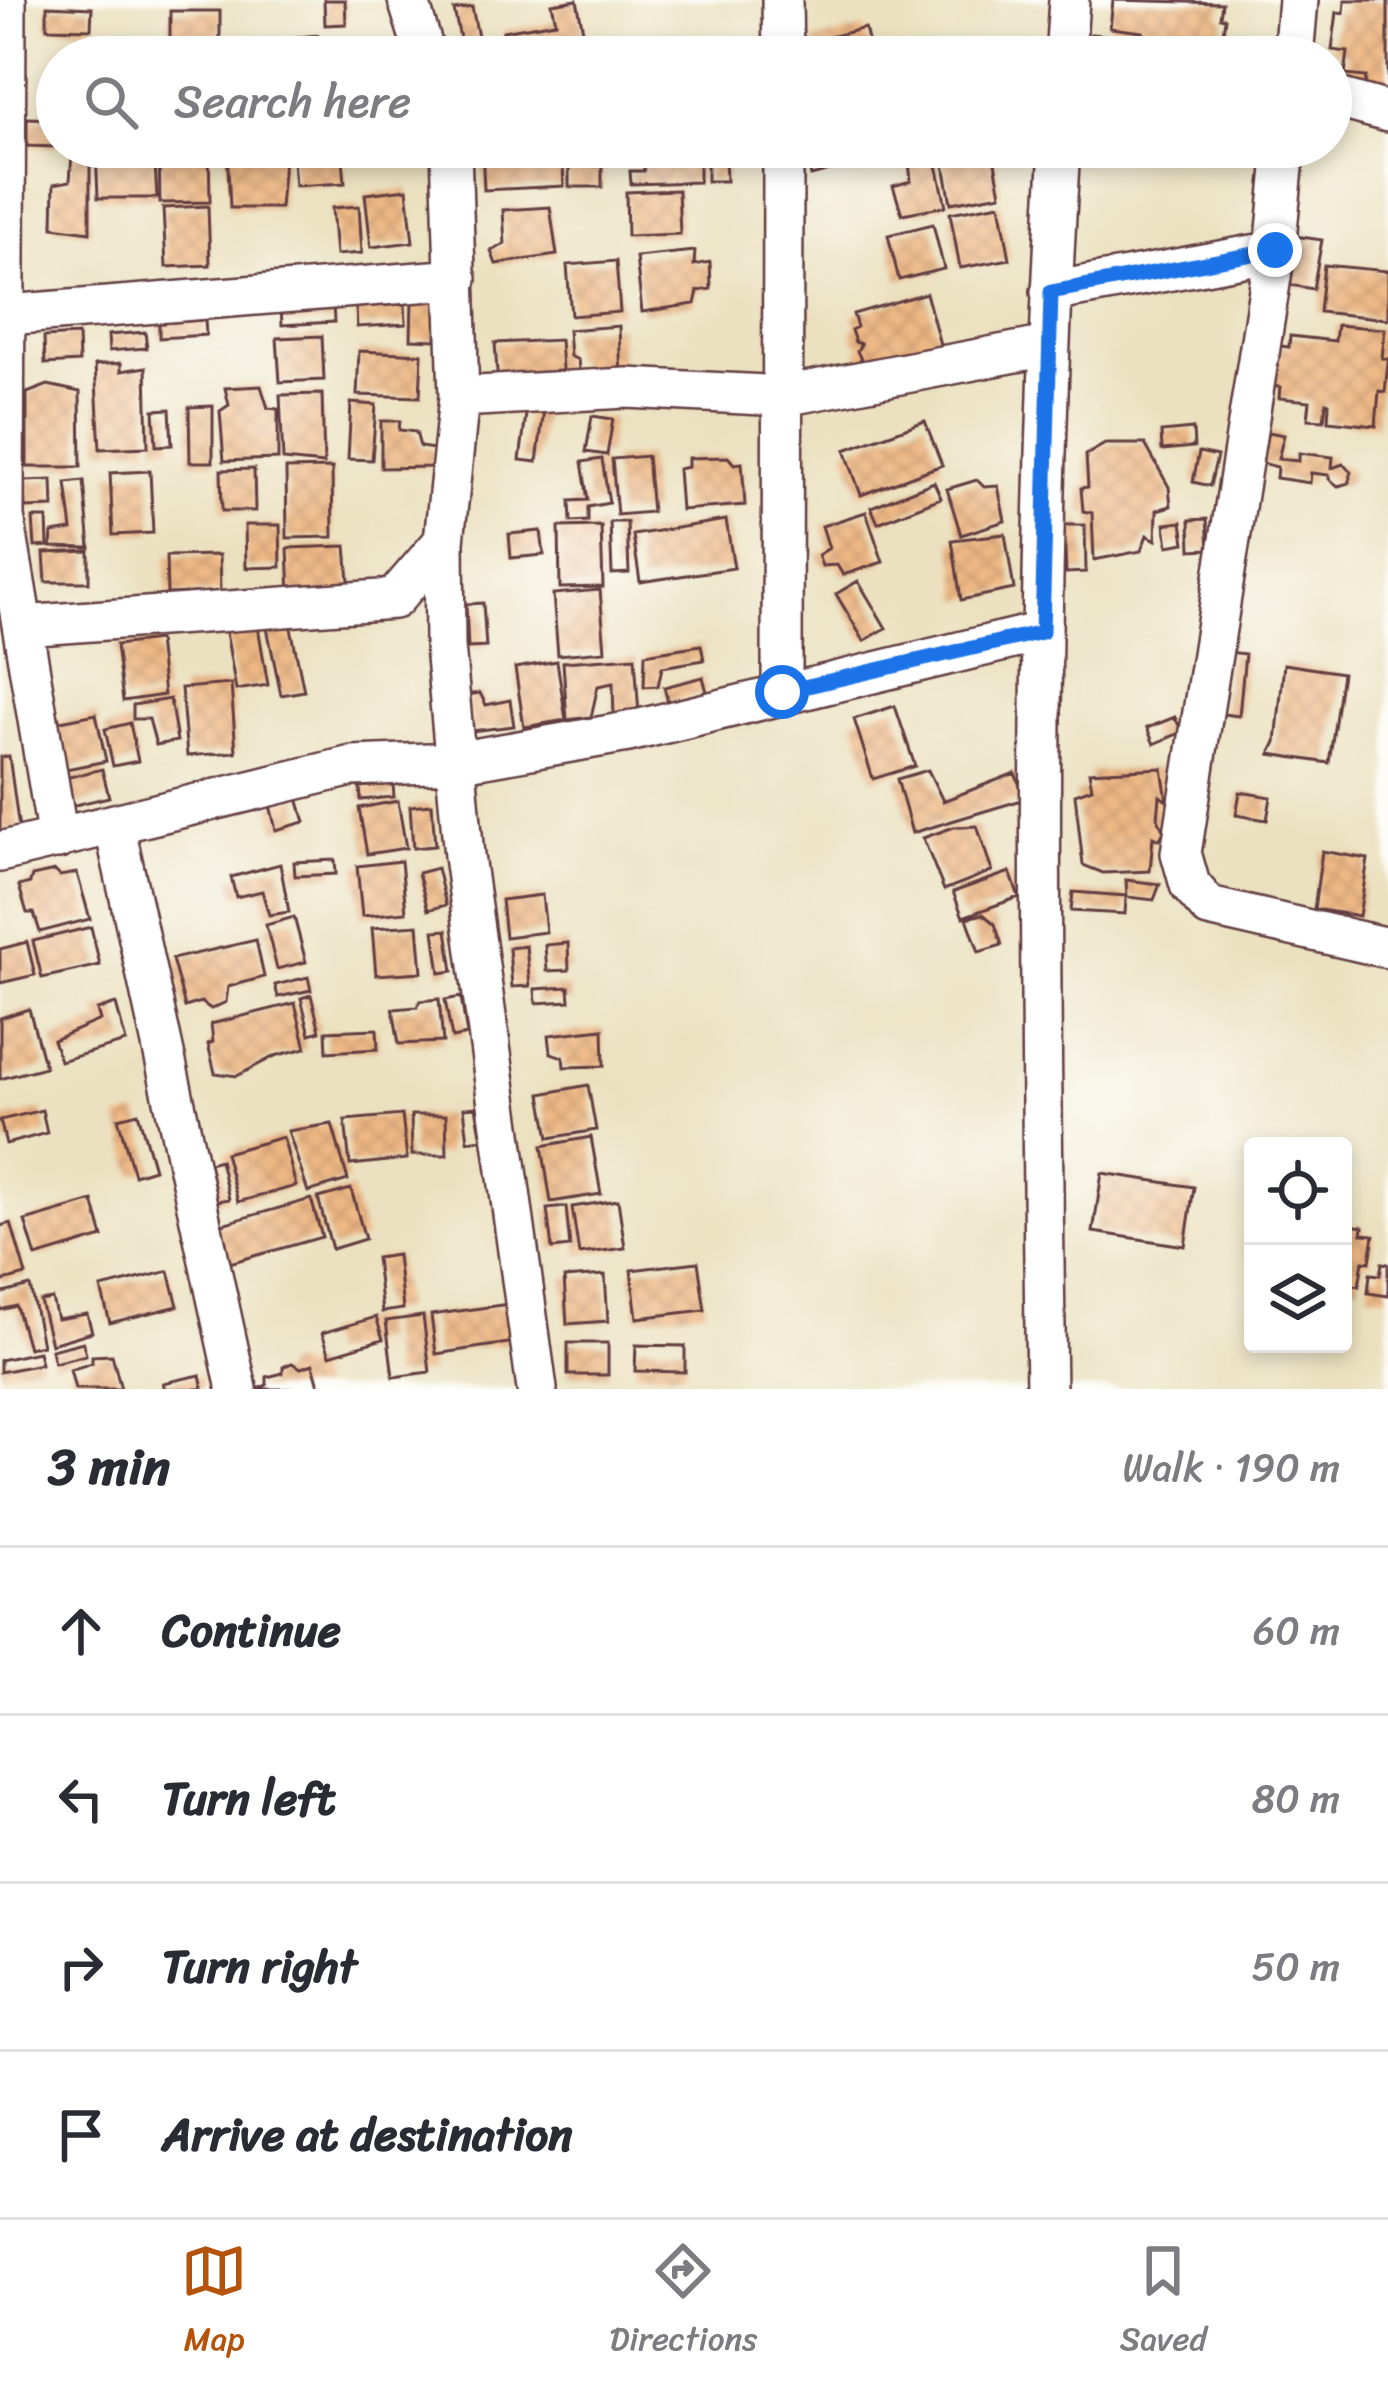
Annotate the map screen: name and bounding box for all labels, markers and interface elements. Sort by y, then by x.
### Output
search box [36,36,1352,168]
text: Search here [174,62,411,142]
icon: search [78,69,144,135]
route end [1248,223,1302,277]
route start [755,665,809,719]
map controls [1244,1137,1352,1353]
button: locate [1244,1137,1352,1245]
button: layers [1244,1245,1352,1353]
text: 3 min [48,1422,170,1512]
text: Walk · 190 m [1122,1433,1340,1502]
text: Continue [162,1591,341,1671]
text: 60 m [1253,1596,1340,1665]
icon: ahead [48,1598,114,1664]
text: Turn left [162,1759,335,1839]
text: 80 m [1252,1764,1340,1833]
icon: left [48,1766,114,1832]
text: Turn right [162,1927,357,2007]
text: 50 m [1251,1932,1340,2001]
icon: right [48,1934,114,2000]
text: Arrive at destination [162,2095,572,2175]
icon: arrive [48,2102,114,2168]
tab: Map [181,2238,247,2368]
tab: Directions [610,2238,757,2368]
tab: Saved [1120,2238,1207,2368]

